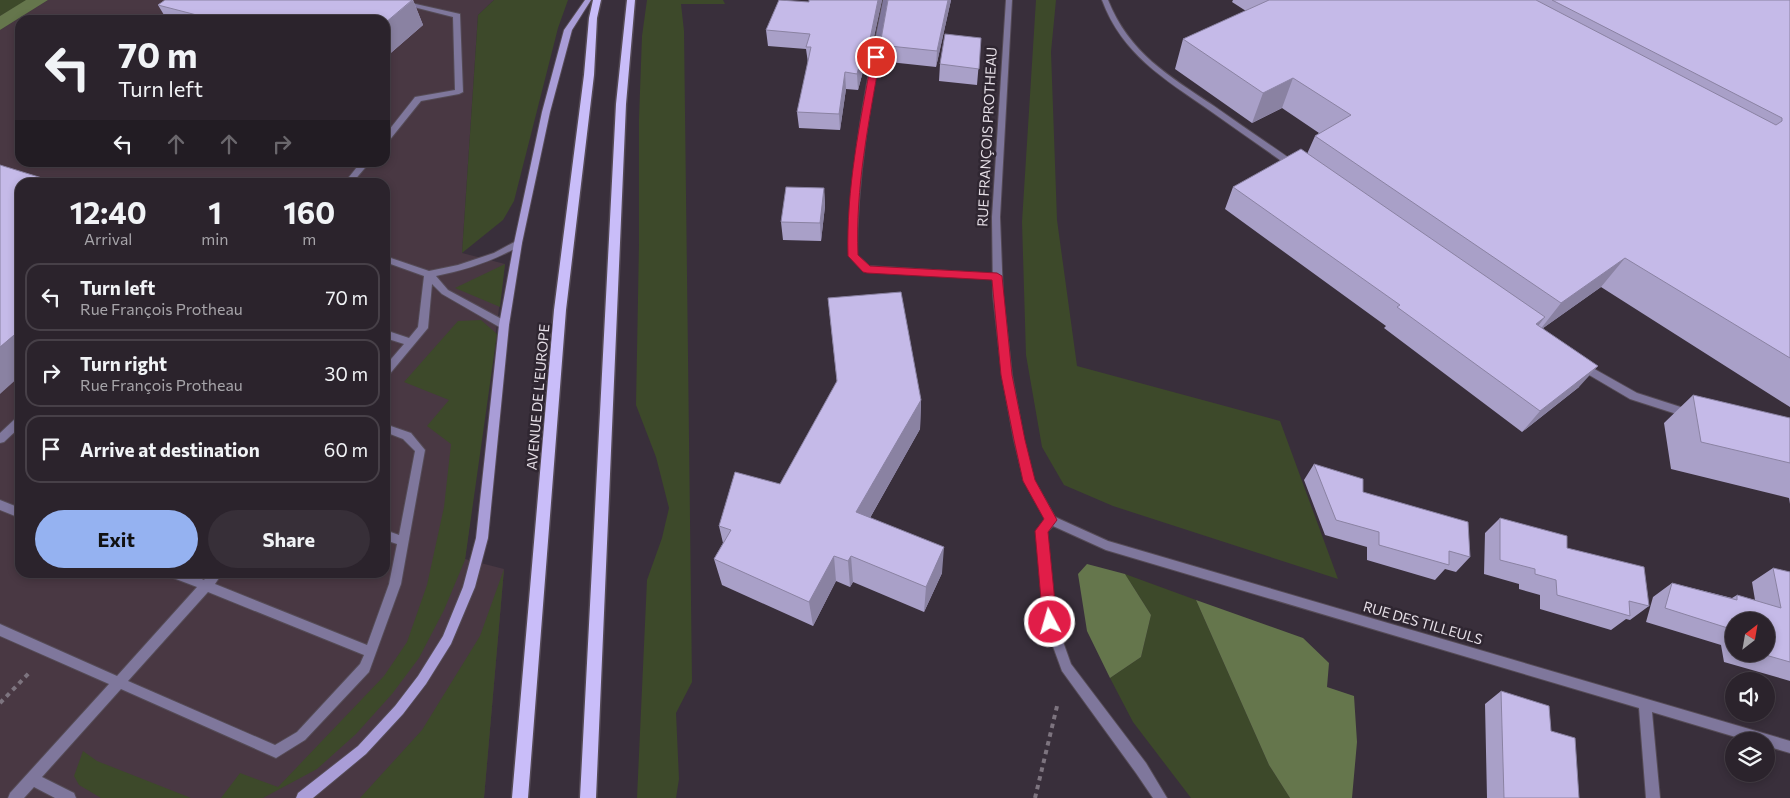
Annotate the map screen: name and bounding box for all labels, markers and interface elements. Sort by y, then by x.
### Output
text: 70 m [118,32,198,75]
icon: left [35,35,100,100]
pin [855,36,897,78]
icon: arrive [862,43,890,71]
street label: RUE FRANÇOIS PROTHEAU [973,47,1000,227]
text: Turn left [118,75,203,102]
icon: left [109,130,137,158]
icon: ahead [162,130,190,158]
icon: ahead [215,130,243,158]
icon: right [268,130,296,158]
text: 12:40 [70,193,147,230]
text: 1 [208,193,222,230]
text: 160 [283,193,335,230]
text: Arrival [84,229,132,248]
text: min [201,229,229,248]
text: m [302,229,316,248]
text: Turn left [80,276,155,299]
icon: left [37,283,65,311]
text: 70 m [325,286,368,309]
text: Rue François Protheau [80,299,243,318]
street label: AVENUE DE L'EUROPE [523,323,552,471]
text: Turn right [80,352,167,375]
icon: right [37,359,65,387]
text: 30 m [325,362,368,385]
text: Rue François Protheau [80,375,243,394]
icon: arrive [37,435,65,463]
text: Arrive at destination [80,438,260,461]
text: 60 m [324,438,368,461]
button: Exit [35,510,198,568]
button: Share [208,510,370,568]
position arrow [1023,595,1075,647]
street label: RUE DES TILLEULS [1361,597,1485,648]
north arrow [1725,612,1775,662]
map controls [1725,612,1775,782]
button: sound [1725,672,1775,722]
button: layers [1725,732,1775,782]

